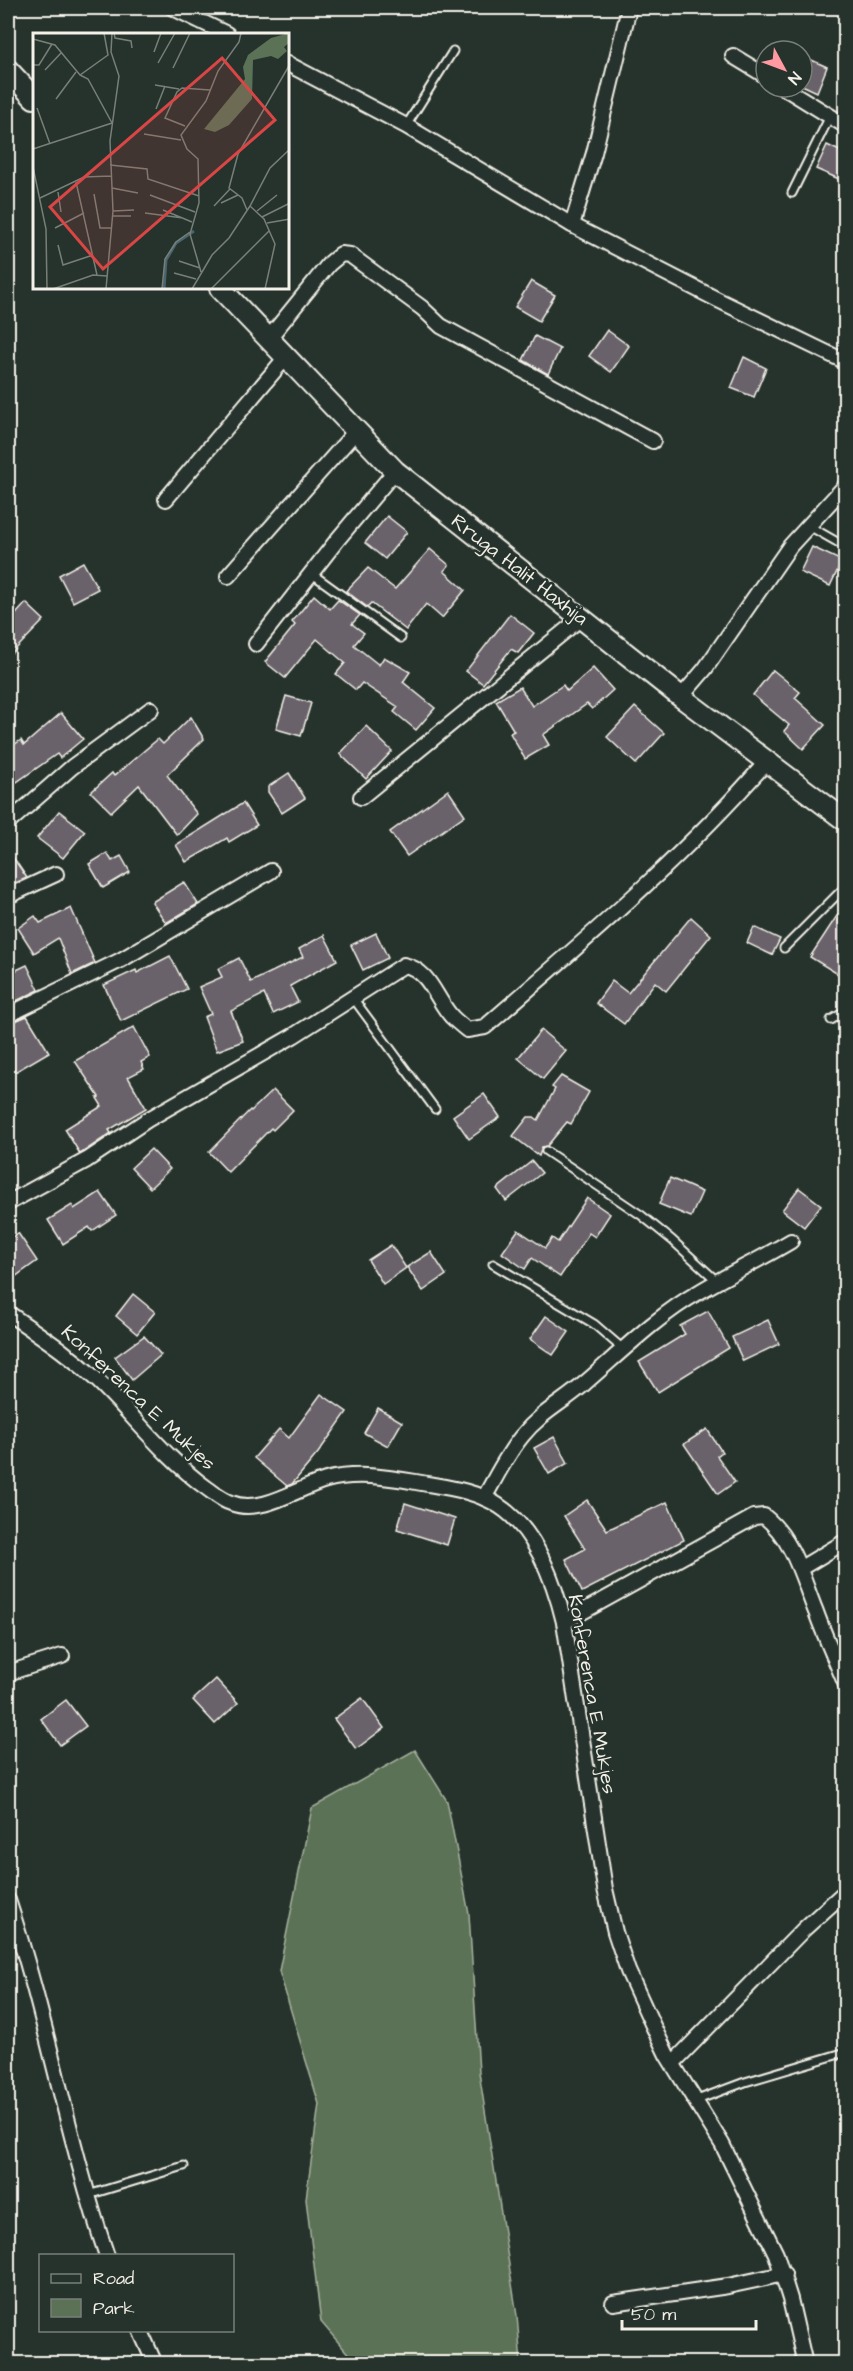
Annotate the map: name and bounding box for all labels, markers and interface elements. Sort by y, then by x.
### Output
inset map [33,33,290,290]
north arrow [754,39,814,99]
text: N [783,67,806,89]
street label: Rruga Halit Haxhija [444,507,594,633]
street label: Konferenca E Mukjes [55,1319,222,1477]
street label: Konferenca E Mukjes [561,1592,623,1796]
legend [39,2254,234,2332]
text: Road [93,2266,134,2291]
scale bar [622,2293,756,2331]
text: Park [93,2296,135,2321]
text: 50 m [631,2302,676,2327]

